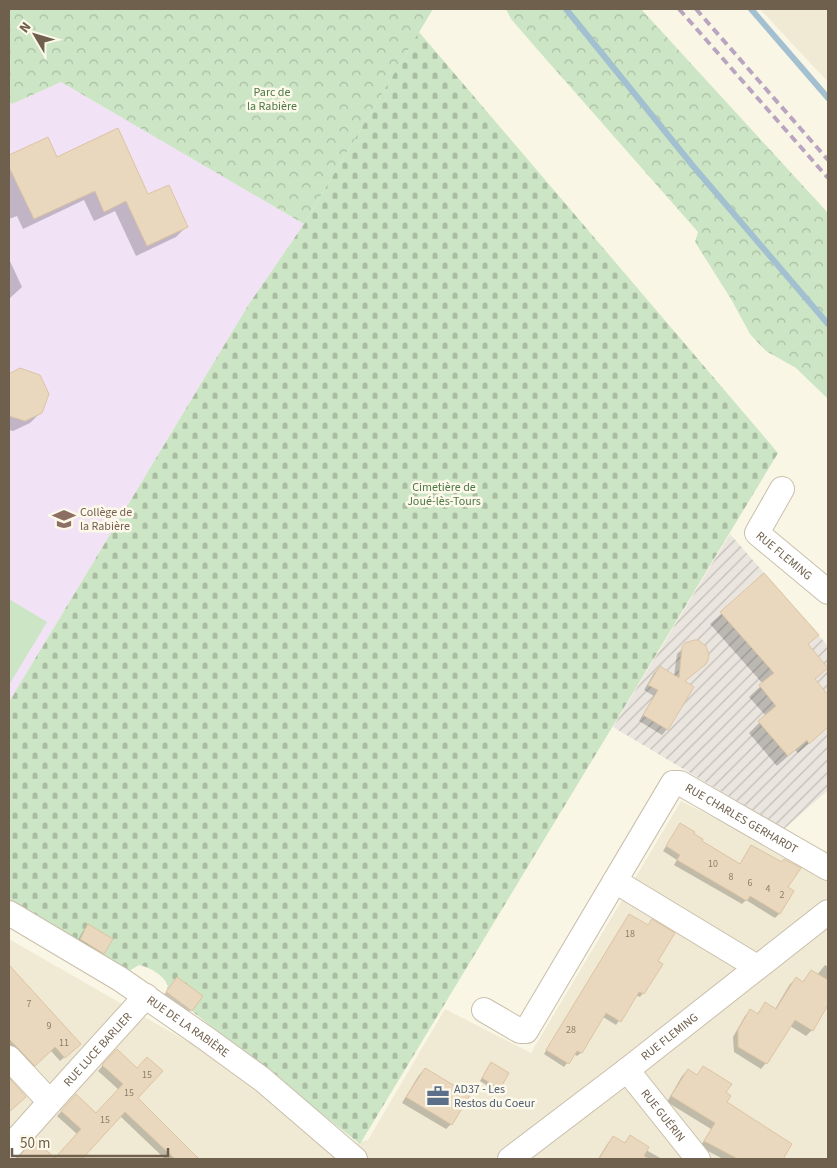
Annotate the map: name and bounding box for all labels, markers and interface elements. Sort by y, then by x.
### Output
north arrow [10,10,60,60]
text: N [15,18,36,37]
park label: Parc de la Rabière [247,84,297,115]
park label: Cimetière de Joué-lès-Tours [407,479,481,510]
place label: Collège de la Rabière [80,504,132,535]
school or university icon: Collège de la Rabière [51,506,77,532]
street label: RUE FLEMING [752,528,816,584]
street label: RUE CHARLES GERHARDT [682,780,801,858]
house number: 10 [708,857,718,871]
house number: 8 [729,870,734,884]
house number: 6 [748,876,753,890]
house number: 4 [766,882,771,896]
house number: 2 [780,888,785,902]
house number: 18 [625,927,635,941]
street label: RUE DE LA RABIÈRE [143,992,232,1062]
house number: 7 [27,997,32,1011]
street label: RUE LUCE BARLIER [60,1009,136,1091]
street label: RUE FLEMING [638,1009,702,1065]
house number: 9 [47,1019,52,1033]
house number: 28 [566,1023,576,1037]
house number: 11 [59,1036,69,1050]
house number: 15 [142,1068,152,1082]
place label: AD37 - Les Restos du Coeur [454,1081,536,1112]
office icon: AD37 - Les Restos du Coeur [425,1083,451,1109]
house number: 15 [124,1086,134,1100]
street label: RUE GUÉRIN [637,1086,689,1145]
house number: 15 [100,1113,110,1127]
scale bar [12,1126,169,1158]
text: 50 m [20,1133,50,1154]

